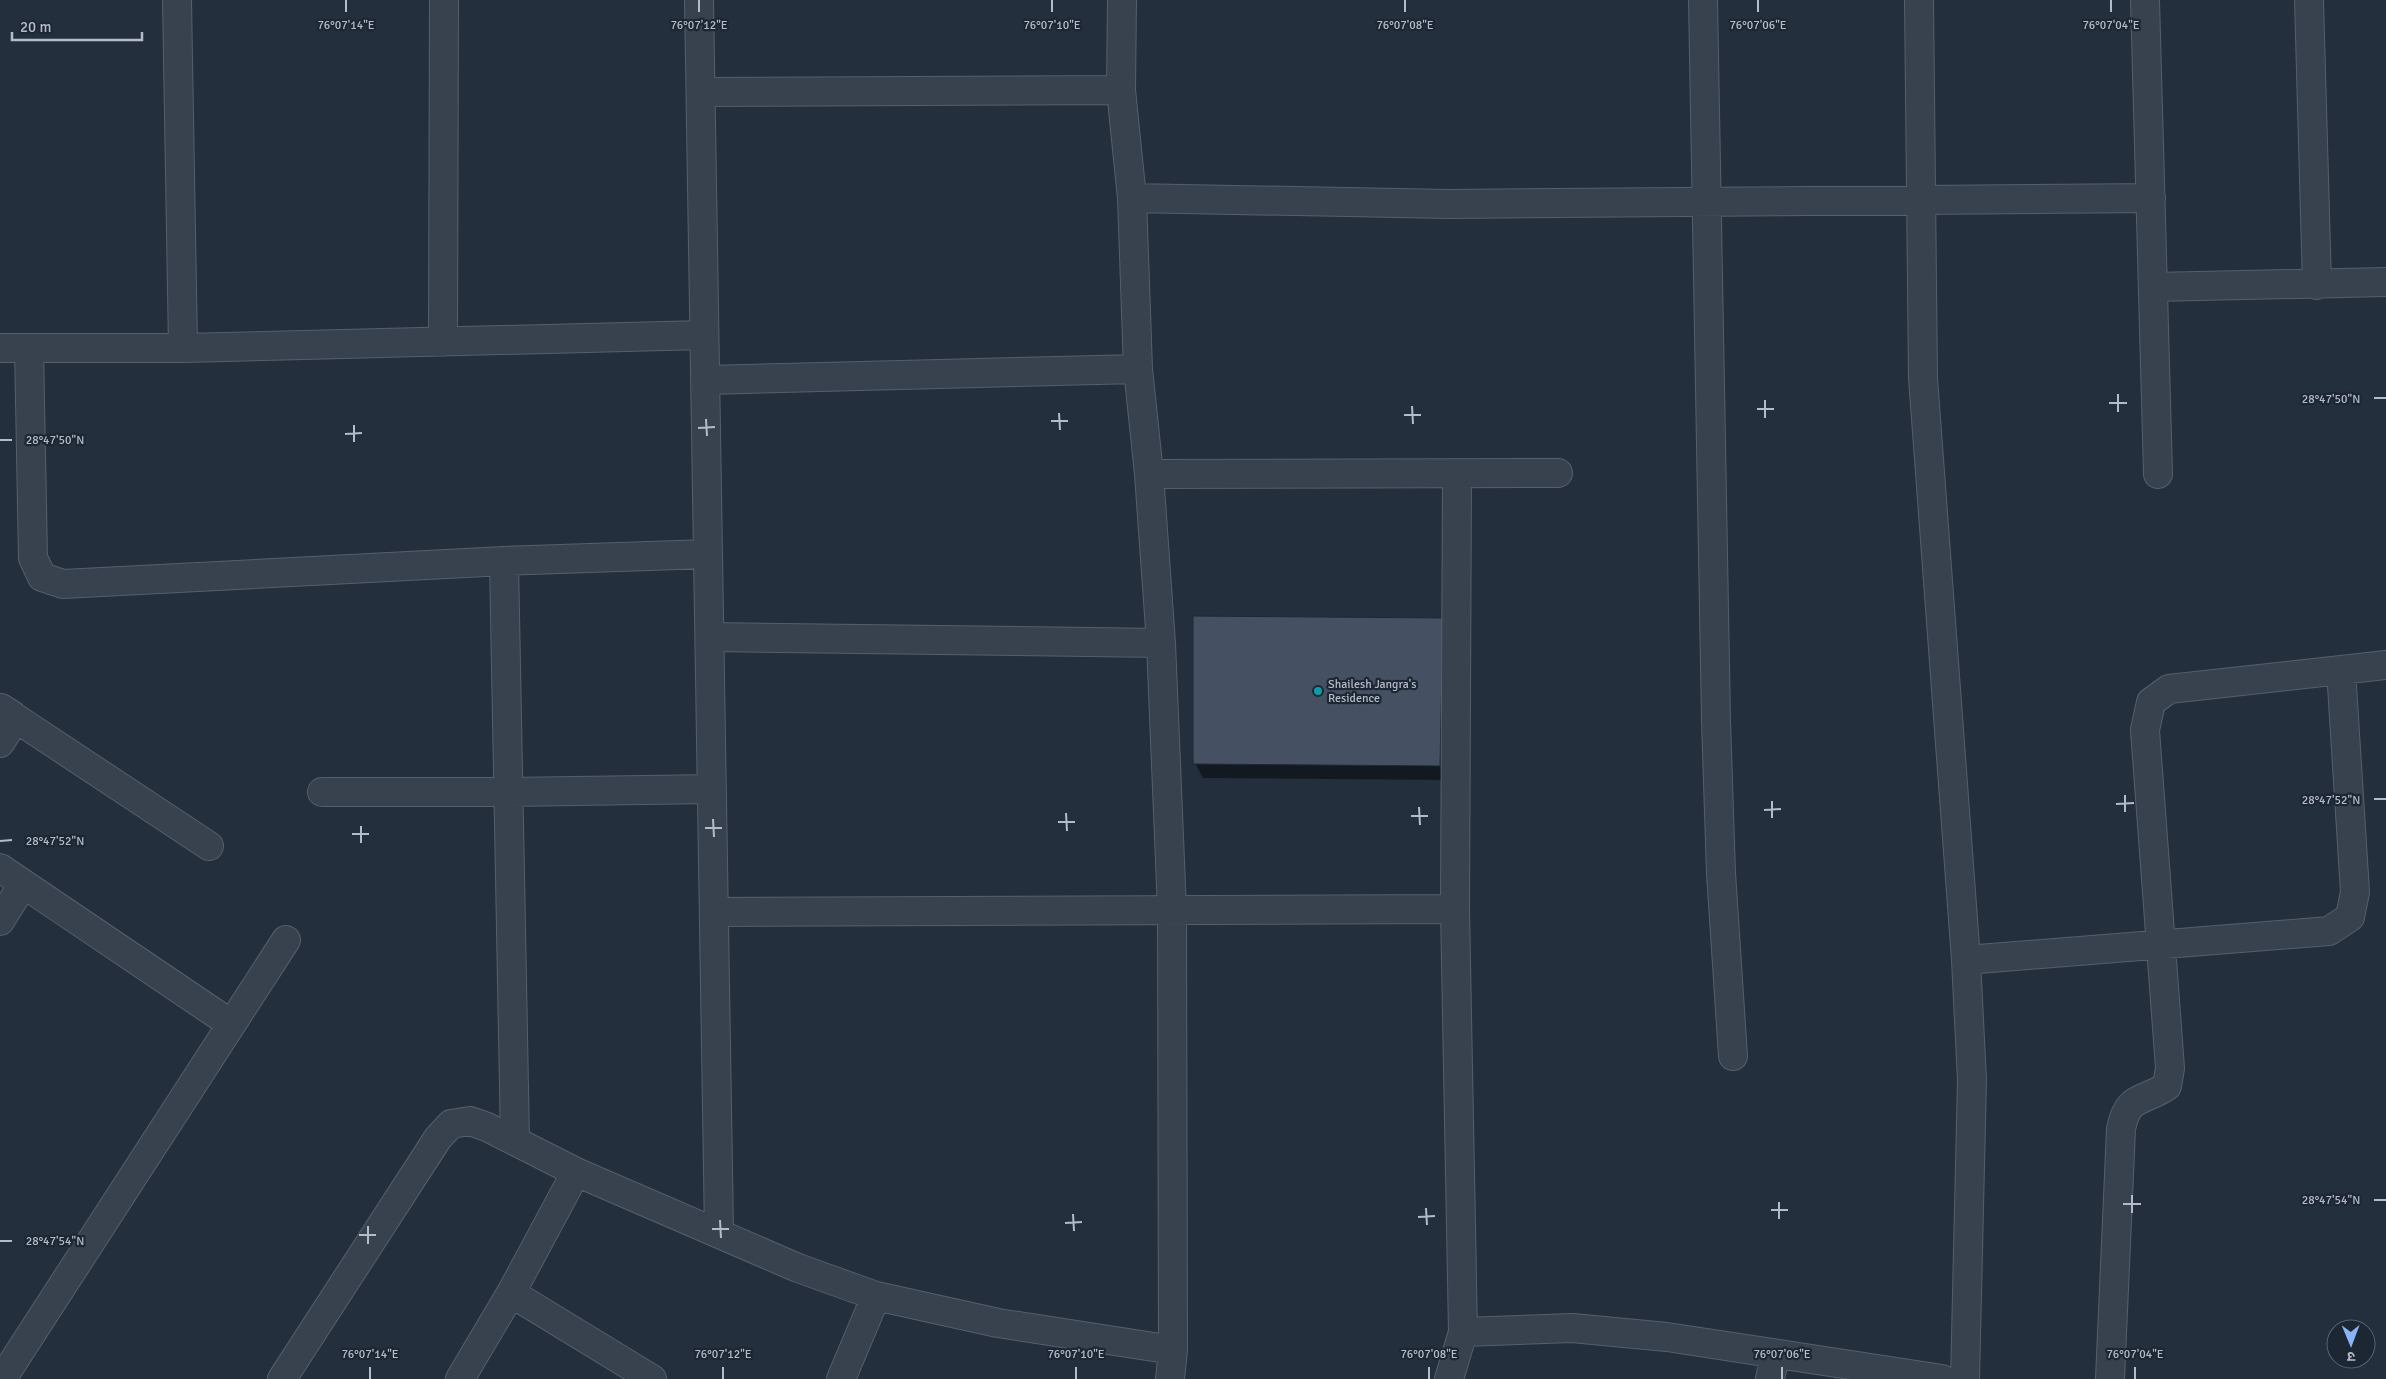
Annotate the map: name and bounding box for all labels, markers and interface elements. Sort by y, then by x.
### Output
scale bar [12,10,142,42]
text: 20 m [20,18,51,36]
text: 76°07'14"E [317,18,375,33]
text: 76°07'12"E [670,18,728,33]
text: 76°07'10"E [1023,18,1081,33]
text: 76°07'08"E [1376,18,1434,33]
text: 76°07'06"E [1729,18,1787,33]
text: 76°07'04"E [2082,18,2140,33]
text: 28°47'50"N [2302,392,2360,407]
text: 28°47'50"N [26,433,84,448]
place label: Shailesh Jangra's Residence [1328,677,1417,706]
marker: Shailesh Jangra's Residence [1312,685,1324,697]
text: 28°47'52"N [2302,793,2360,808]
text: 28°47'52"N [26,834,84,849]
text: 28°47'54"N [2302,1193,2360,1208]
text: 28°47'54"N [26,1234,84,1249]
north arrow [2326,1319,2376,1369]
text: 76°07'14"E [341,1347,399,1362]
text: 76°07'12"E [694,1347,752,1362]
text: 76°07'10"E [1047,1347,1105,1362]
text: 76°07'08"E [1400,1347,1458,1362]
text: 76°07'06"E [1753,1347,1811,1362]
text: 76°07'04"E [2106,1347,2164,1362]
text: उ [2346,1348,2355,1365]

